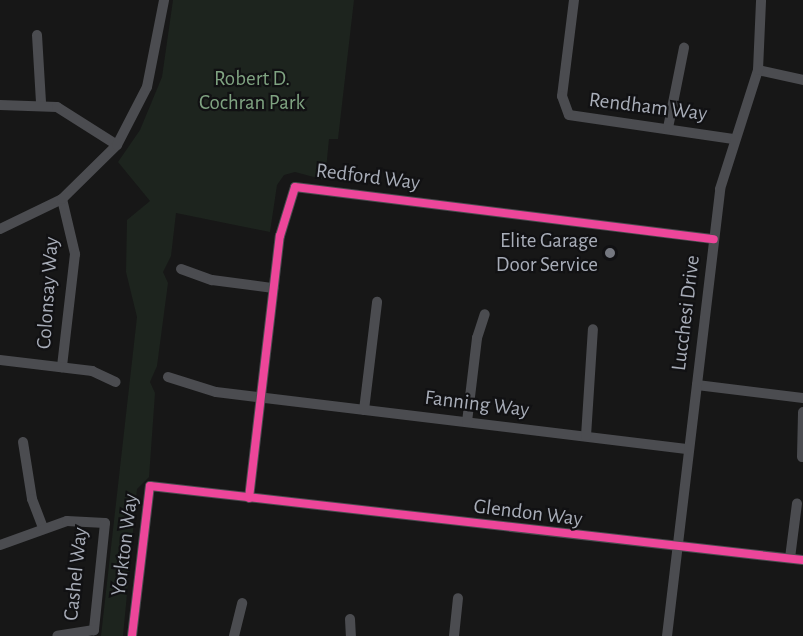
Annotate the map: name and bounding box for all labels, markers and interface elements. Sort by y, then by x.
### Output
park label: Robert D. Cochran Park [199,66,305,116]
street label: Rendham Way [587,87,709,127]
street label: Redford Way [315,158,421,196]
place label: Elite Garage Door Service [496,228,598,278]
street label: Colonsay Way [32,236,64,350]
marker: Elite Garage Door Service [603,246,617,260]
street label: Lucchesi Drive [666,254,706,372]
street label: Fanning Way [423,385,531,423]
street label: Yorkton Way [106,492,144,598]
street label: Glendon Way [472,494,584,532]
street label: Cashel Way [59,526,93,622]

